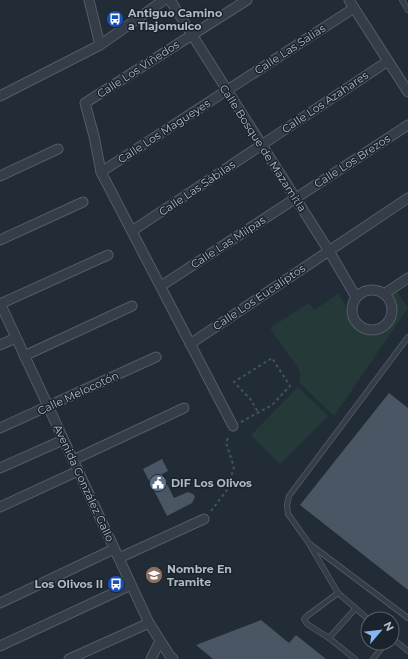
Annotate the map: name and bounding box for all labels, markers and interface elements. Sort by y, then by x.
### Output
place label: Antiguo Camino a Tlajomulco [127,6,222,33]
bus stop icon: Antiguo Camino a Tlajomulco [105,9,125,29]
street label: Calle Las Salias [252,20,329,77]
street label: Calle Los Viñedos [94,37,182,101]
street label: Calle Los Azahares [279,67,371,136]
street label: Calle Bosque de Mazamitla [217,82,309,214]
street label: Calle Los Magueyes [115,96,213,166]
street label: Calle Los Brezos [311,131,393,191]
street label: Calle Las Sábilas [156,157,238,219]
street label: Calle Las Milpas [188,212,269,271]
street label: Calle Los Eucaliptos [210,261,308,333]
street label: Calle Melocotón [35,368,121,418]
street label: Avenida González Gallo [51,422,117,544]
public building icon: DIF Los Olivos [148,473,168,493]
place label: DIF Los Olivos [171,476,252,490]
place label: Nombre En Tramite [167,562,232,589]
school or university icon: Nombre En Tramite [144,565,164,585]
bus stop icon: Los Olivos II [106,574,126,594]
place label: Los Olivos II [35,577,103,591]
north arrow [360,611,400,651]
text: N [381,619,397,634]

